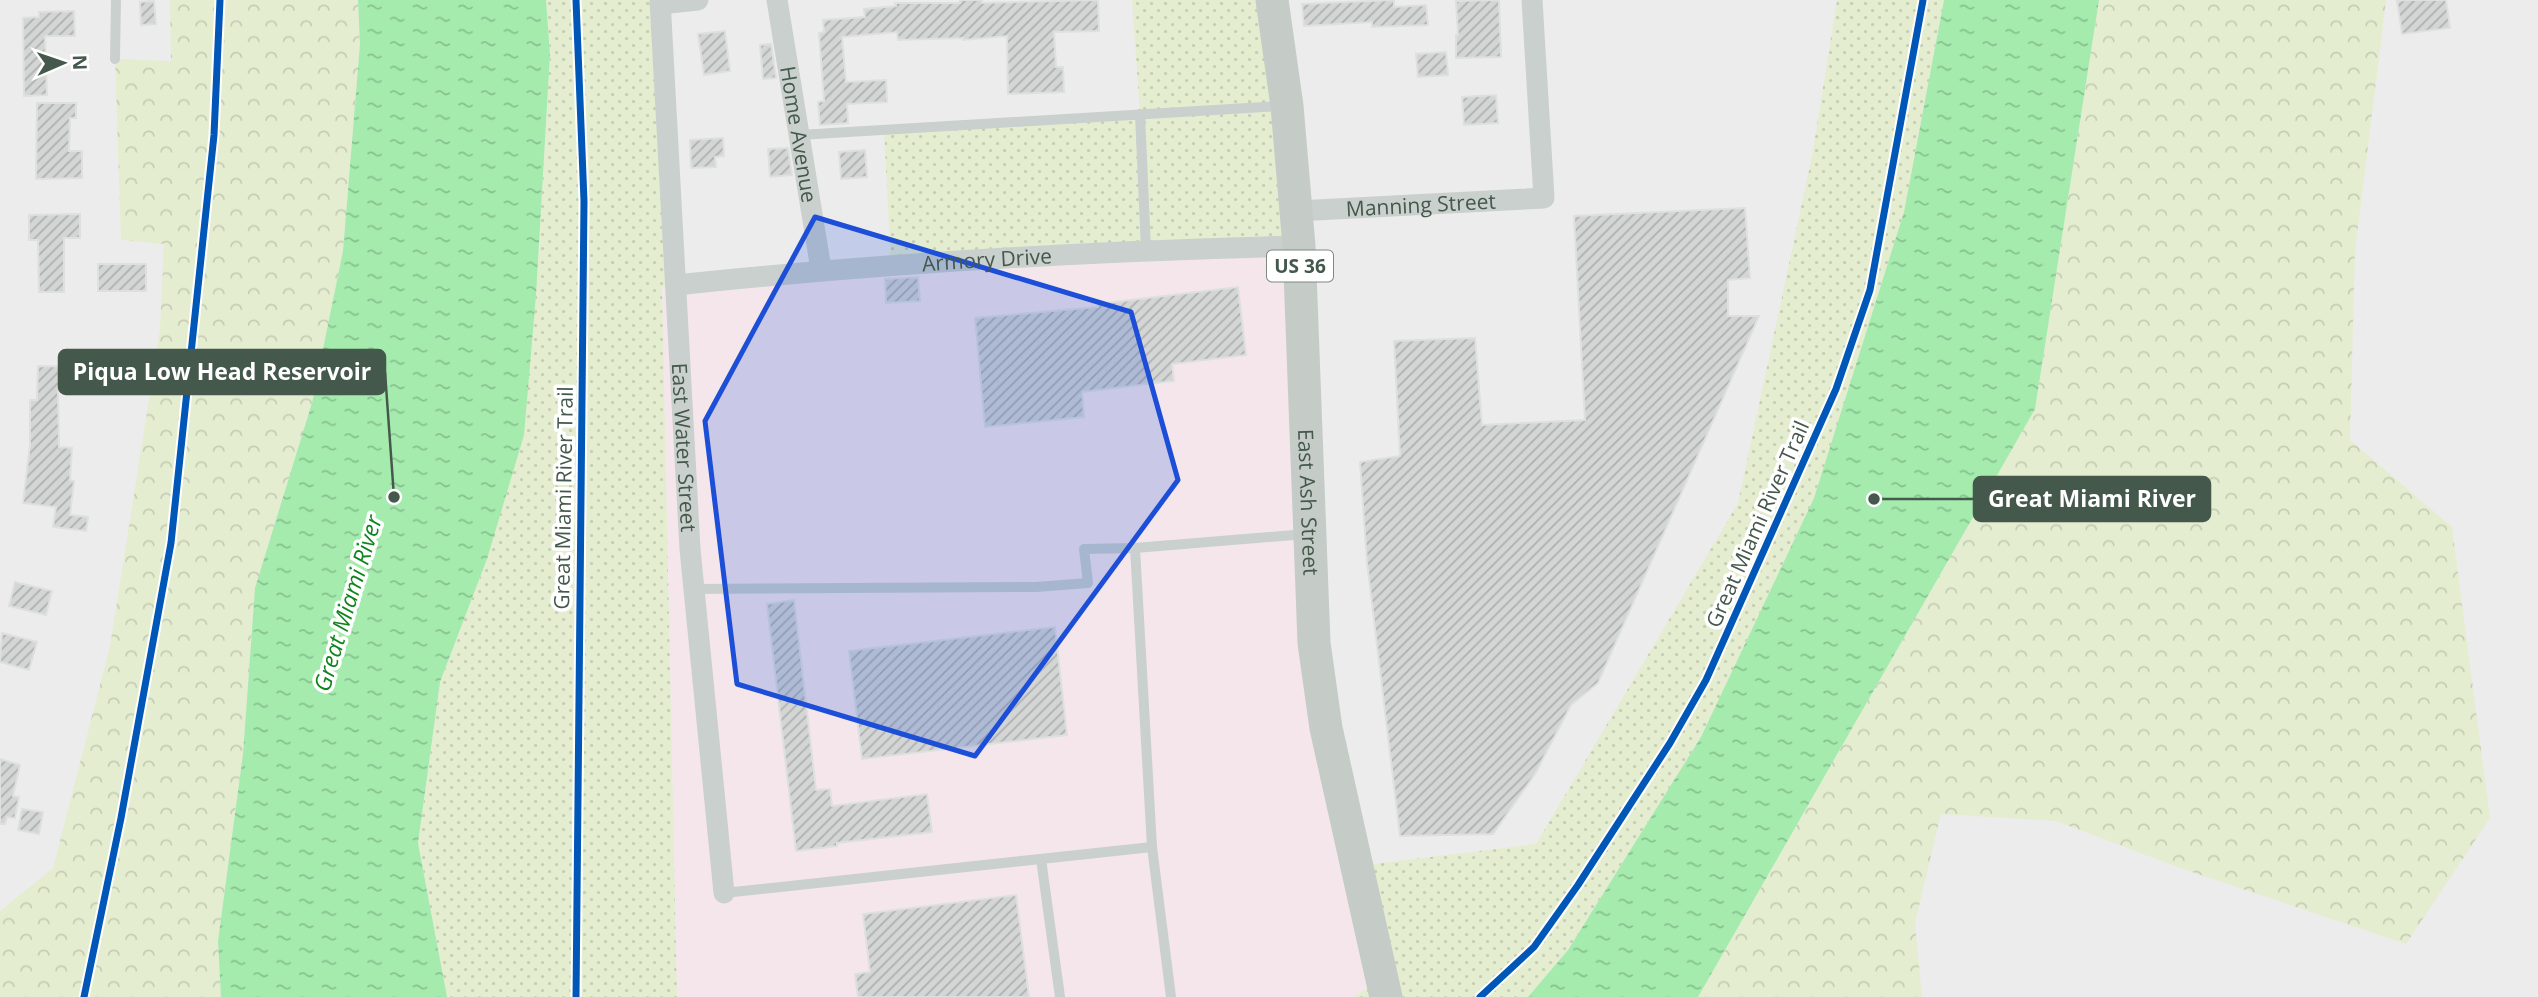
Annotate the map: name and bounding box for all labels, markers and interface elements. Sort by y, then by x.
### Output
north arrow [28,28,98,98]
text: N [67,54,93,71]
street label: Home Avenue [774,64,824,205]
street label: Manning Street [1345,187,1497,222]
street label: Armory Drive [921,241,1053,277]
road number: US 36 [1267,250,1333,282]
callout: Piqua Low Head Reservoir [59,350,385,394]
text: Piqua Low Head Reservoir [73,355,371,387]
street label: East Water Street [666,362,703,533]
street label: Great Miami River Trail [547,386,579,610]
street label: Great Miami River Trail [1699,416,1815,632]
street label: East Ash Street [1292,428,1325,576]
callout: Great Miami River [1974,477,2210,521]
text: Great Miami River [1988,482,2196,514]
water label: Great Miami River [305,510,389,695]

